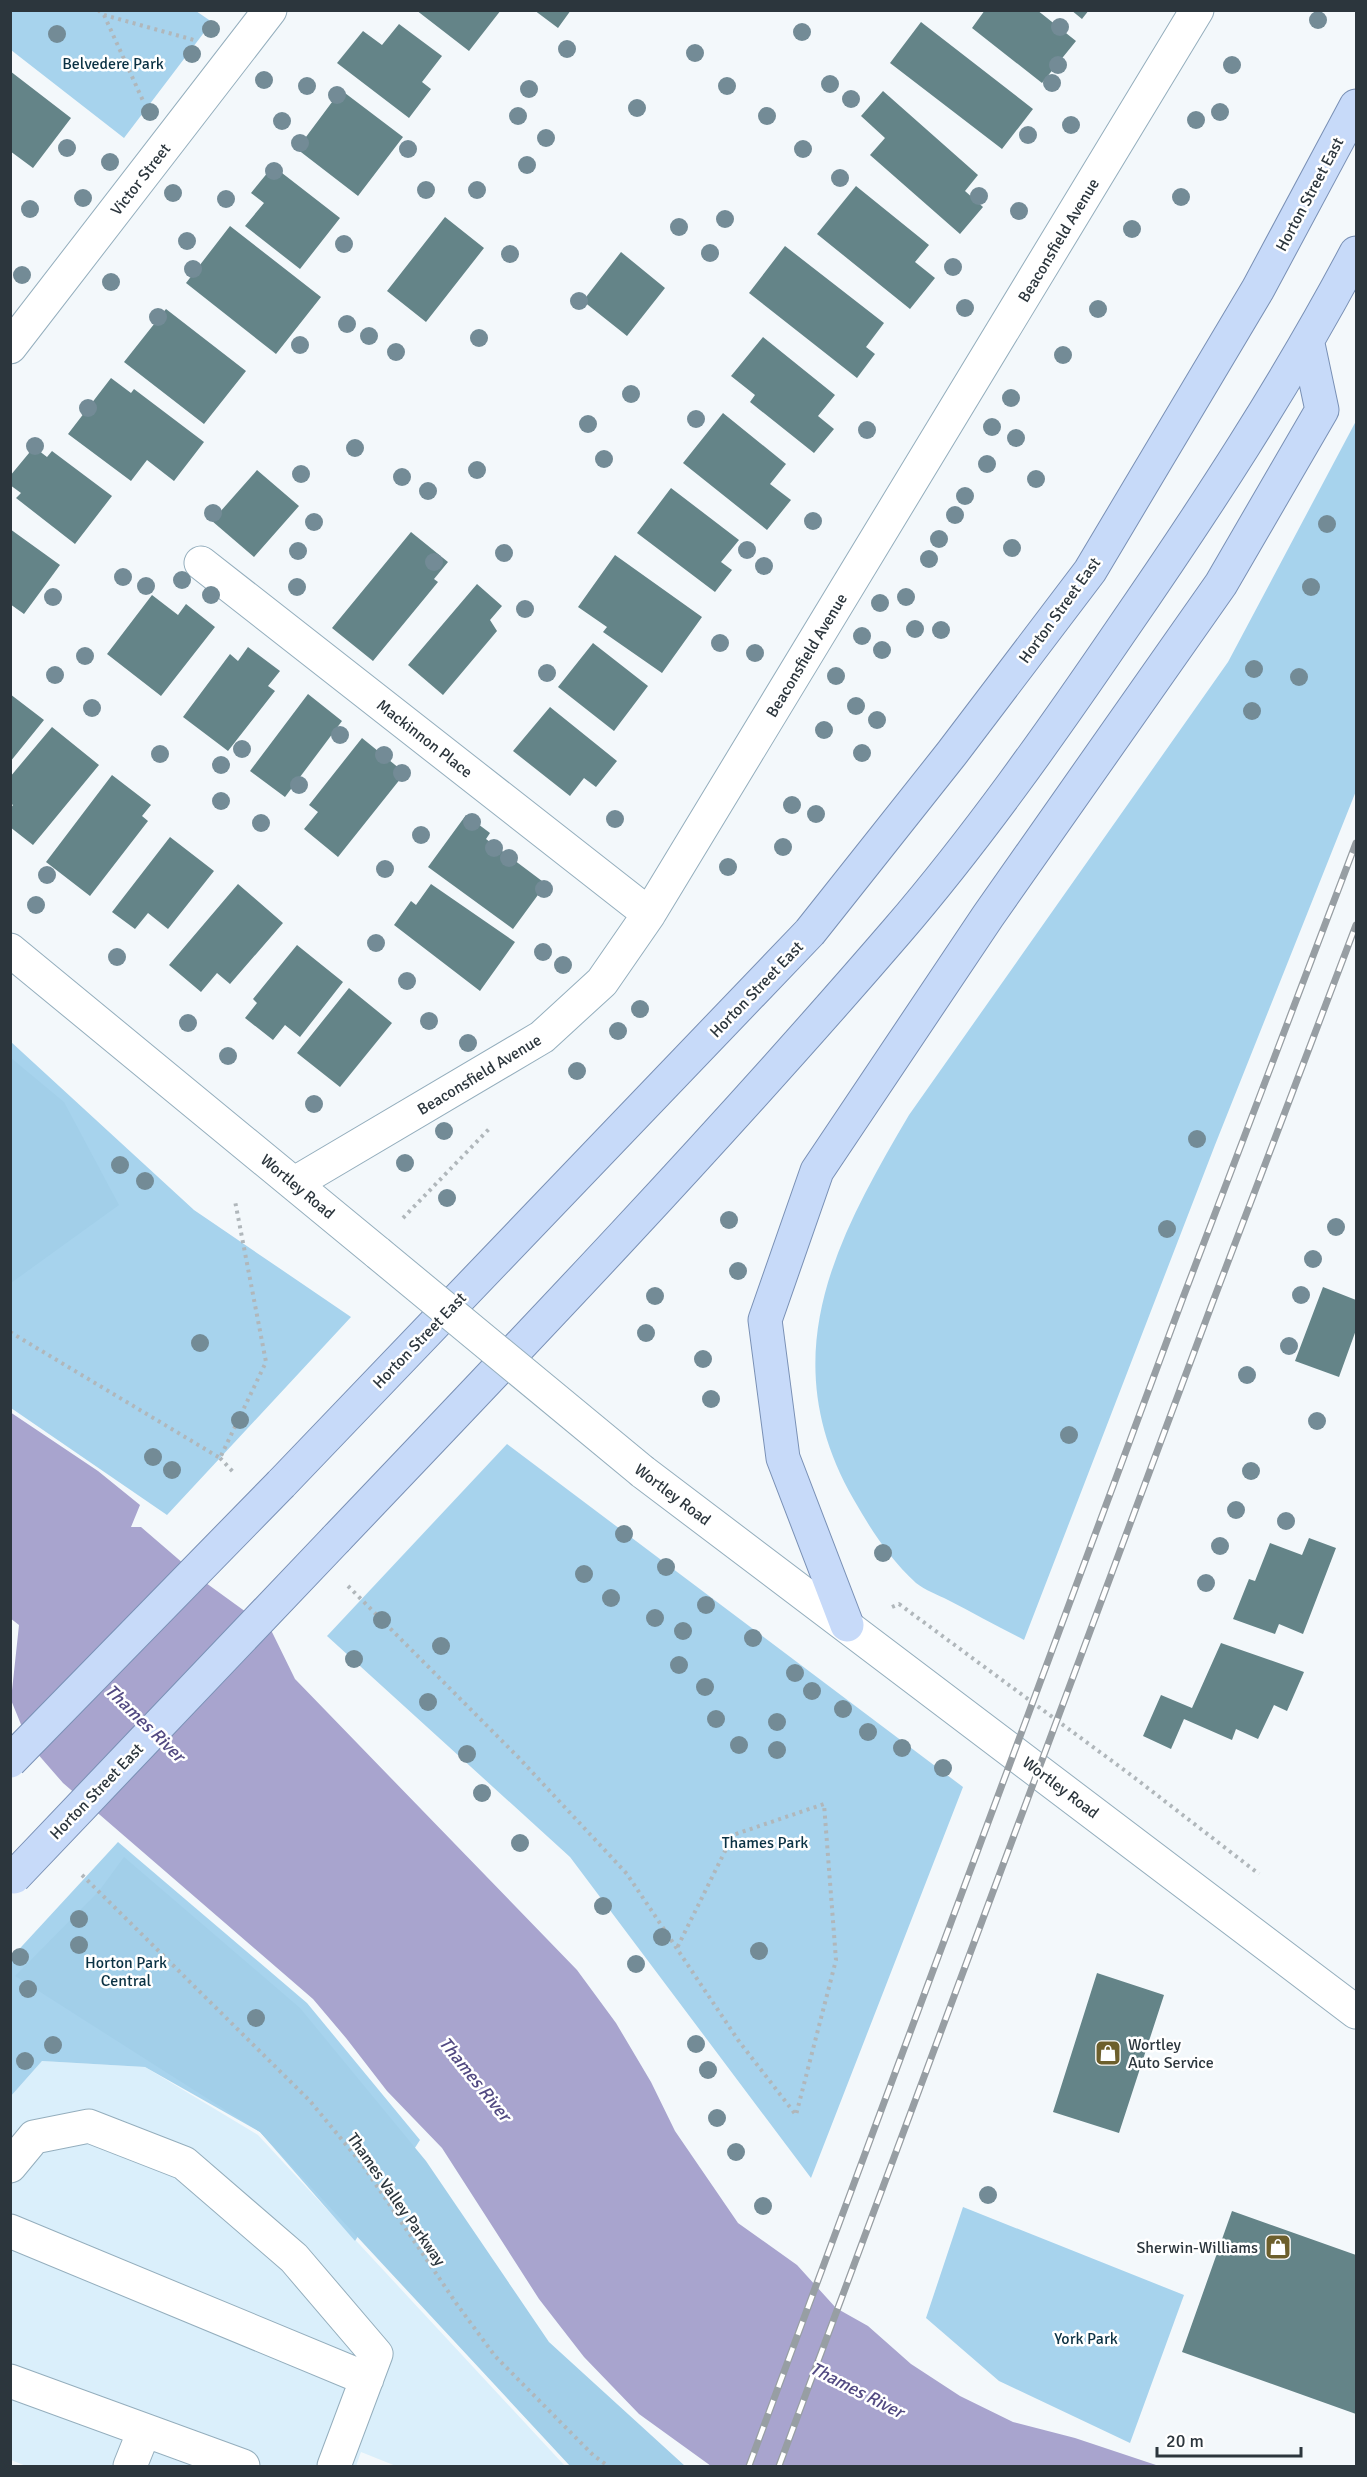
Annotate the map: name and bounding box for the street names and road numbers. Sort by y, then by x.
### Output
street label: Horton Street East [1271,134,1349,255]
street label: Victor Street [106,139,175,220]
street label: Beaconsfield Avenue [1014,175,1104,306]
street label: Horton Street East [1015,553,1105,668]
street label: Beaconsfield Avenue [762,590,852,721]
street label: Mackinnon Place [372,695,476,782]
street label: Horton Street East [706,937,808,1042]
street label: Beaconsfield Avenue [414,1030,545,1120]
street label: Wortley Road [256,1150,339,1224]
street label: Horton Street East [369,1288,471,1393]
street label: Wortley Road [630,1460,715,1530]
street label: Horton Street East [46,1739,148,1844]
street label: Wortley Road [1018,1753,1103,1823]
street label: Thames Valley Parkway [343,2129,450,2270]

